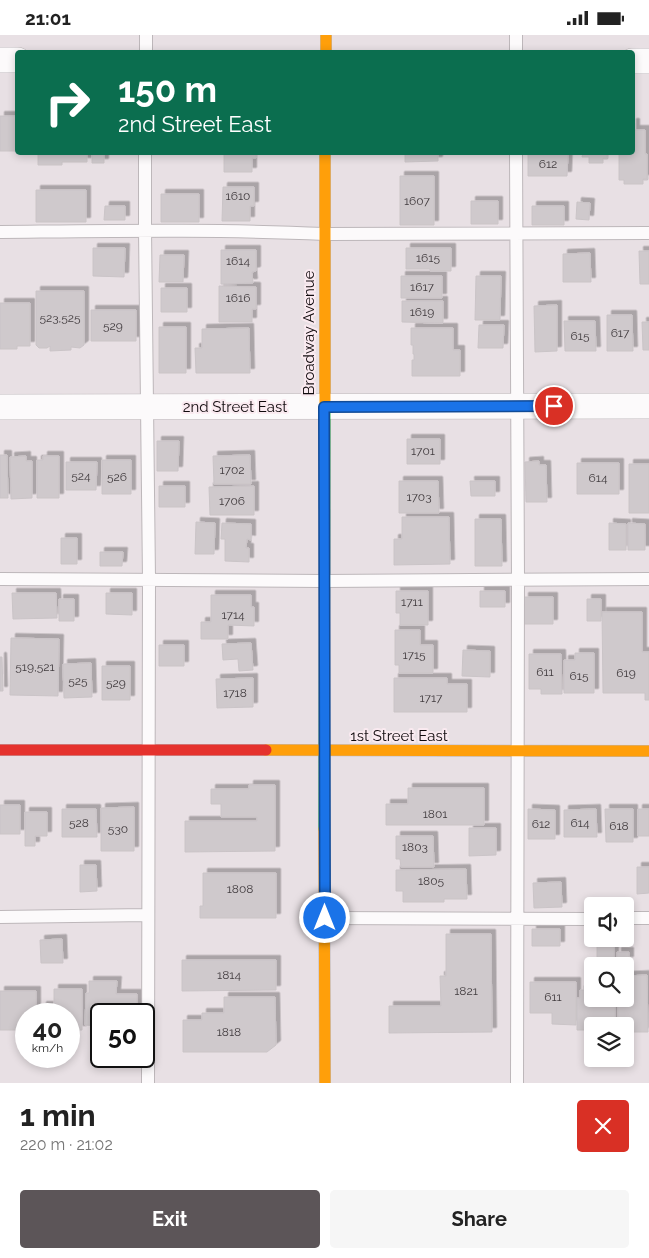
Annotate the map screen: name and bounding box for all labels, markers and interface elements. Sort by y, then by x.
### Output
text: 21:01 [25,7,71,29]
text: 150 m [118,69,217,110]
icon: right [35,70,100,135]
text: 2nd Street East [118,111,272,137]
house number: 612 [539,157,557,171]
house number: 1610 [226,189,250,203]
house number: 1607 [404,194,431,208]
house number: 1615 [416,251,440,265]
house number: 1614 [226,254,250,268]
street label: Broadway Avenue [300,270,318,396]
house number: 1617 [410,280,435,294]
house number: 1616 [226,291,250,305]
house number: 1619 [410,305,434,319]
house number: 523,525 [39,311,81,325]
house number: 529 [103,319,123,333]
house number: 617 [611,326,630,340]
house number: 615 [571,329,590,343]
pin [533,385,575,427]
icon: arrive [540,392,568,420]
street label: 2nd Street East [183,398,287,416]
house number: 1701 [411,444,435,458]
house number: 1702 [219,463,245,477]
house number: 524 [71,469,91,483]
house number: 526 [107,470,127,484]
house number: 614 [589,471,608,485]
house number: 1703 [406,490,432,504]
house number: 1706 [219,494,245,508]
house number: 1711 [401,595,423,609]
house number: 1714 [221,608,245,622]
house number: 1715 [402,648,426,662]
house number: 519,521 [15,660,55,674]
house number: 611 [536,665,554,679]
house number: 619 [616,666,636,680]
house number: 615 [570,669,589,683]
house number: 525 [68,674,88,688]
house number: 529 [106,676,126,690]
house number: 1718 [223,686,247,700]
house number: 1717 [420,691,443,705]
street label: 1st Street East [350,727,448,745]
house number: 1801 [423,807,447,821]
house number: 528 [69,816,89,830]
house number: 614 [571,816,590,830]
house number: 612 [532,817,550,831]
house number: 618 [609,819,629,833]
house number: 530 [108,822,128,836]
house number: 1803 [402,840,428,854]
house number: 1805 [418,874,445,888]
house number: 1808 [227,882,253,896]
position arrow [298,891,350,943]
map controls [584,897,634,1067]
button: sound [584,897,634,947]
button: search [584,957,634,1007]
house number: 1814 [217,968,241,982]
house number: 1821 [454,984,478,998]
house number: 611 [544,990,562,1004]
speed limit sign: 50 [90,1003,155,1068]
text: 40 [33,1014,62,1044]
button: layers [584,1017,634,1067]
house number: 1818 [217,1025,241,1039]
text: km/h [32,1041,63,1055]
text: 1 min [20,1098,96,1133]
button: close [577,1100,629,1152]
text: 220 m · 21:02 [20,1135,113,1154]
button: Exit [20,1190,320,1248]
button: Share [330,1190,629,1248]

